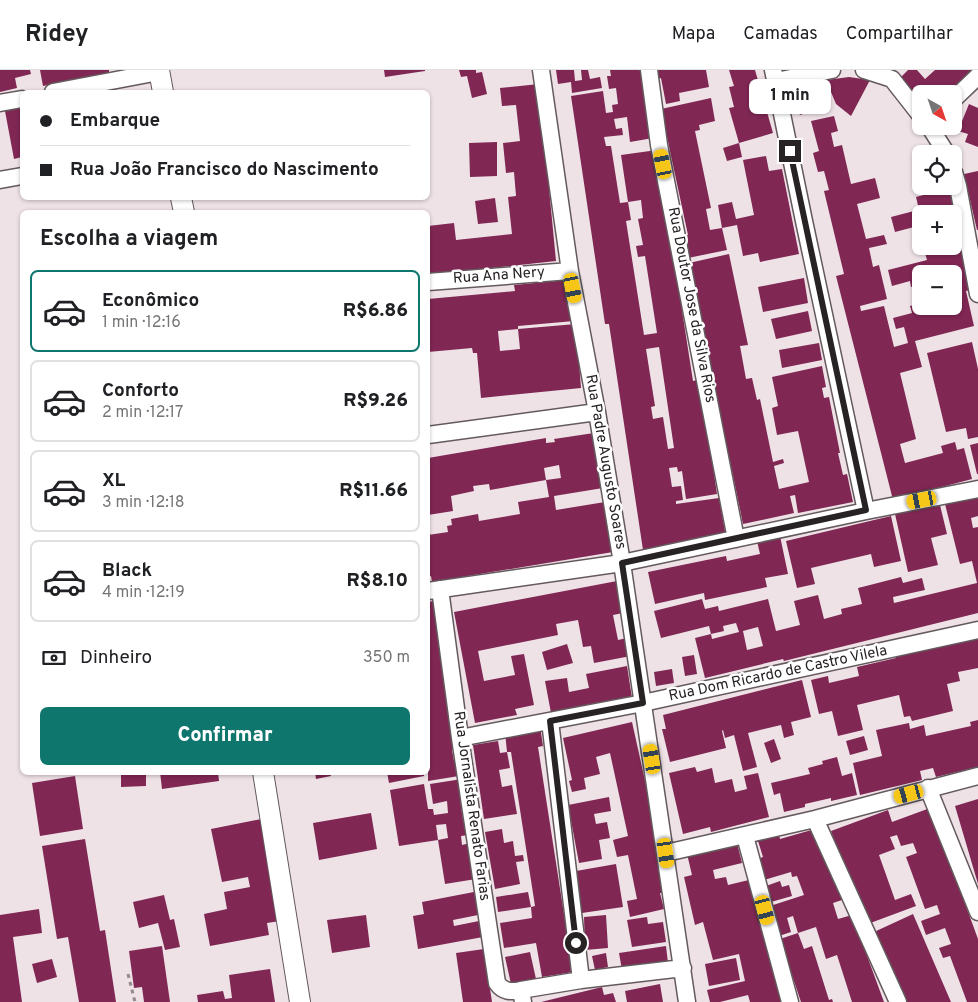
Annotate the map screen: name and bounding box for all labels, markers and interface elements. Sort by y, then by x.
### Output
text: Ridey [25,20,89,50]
text: Mapa [672,23,715,46]
text: Camadas [743,23,818,46]
text: Compartilhar [846,23,953,46]
callout: 1 min [749,78,831,114]
north arrow [912,85,962,135]
map controls [912,85,962,315]
text: 1 min [770,86,810,106]
text: Embarque [70,109,160,133]
route end [779,140,801,162]
button: locate [912,145,962,195]
car [652,148,673,180]
text: Rua João Francisco do Nascimento [70,158,379,182]
street label: Rua Doutor Jose da Silva Rios [663,205,719,405]
button: + [912,205,962,255]
text: Escolha a viagem [40,226,218,253]
street label: Rua Ana Nery [452,263,546,289]
button: − [912,265,962,315]
car [562,272,583,304]
icon: car [42,289,87,334]
text: Econômico [102,289,199,313]
text: R$6.86 [343,299,408,323]
text: 1 min · 12:16 [102,313,181,333]
street label: Rua Padre Augusto Soares [580,373,630,551]
icon: car [42,379,87,424]
text: Conforto [102,379,179,403]
text: R$9.26 [343,389,408,413]
text: 2 min · 12:17 [102,403,183,423]
icon: car [42,469,87,514]
text: XL [102,469,125,493]
text: R$11.66 [339,479,408,503]
car [905,490,938,510]
text: 3 min · 12:18 [102,493,185,513]
icon: car [42,559,87,604]
text: Black [102,559,152,583]
text: R$8.10 [347,569,408,593]
text: 4 min · 12:19 [102,583,185,603]
street label: Rua Dom Ricardo de Castro Vilela [667,642,889,706]
icon: cash [40,644,68,672]
text: Dinheiro [80,646,152,670]
text: 350 m [363,648,410,668]
button: Confirmar [40,707,410,765]
street label: Rua Jornalista Renato Farias [448,710,494,902]
car [642,743,661,775]
car [892,783,925,805]
car [656,837,675,869]
car [753,894,776,926]
route start [565,932,587,954]

